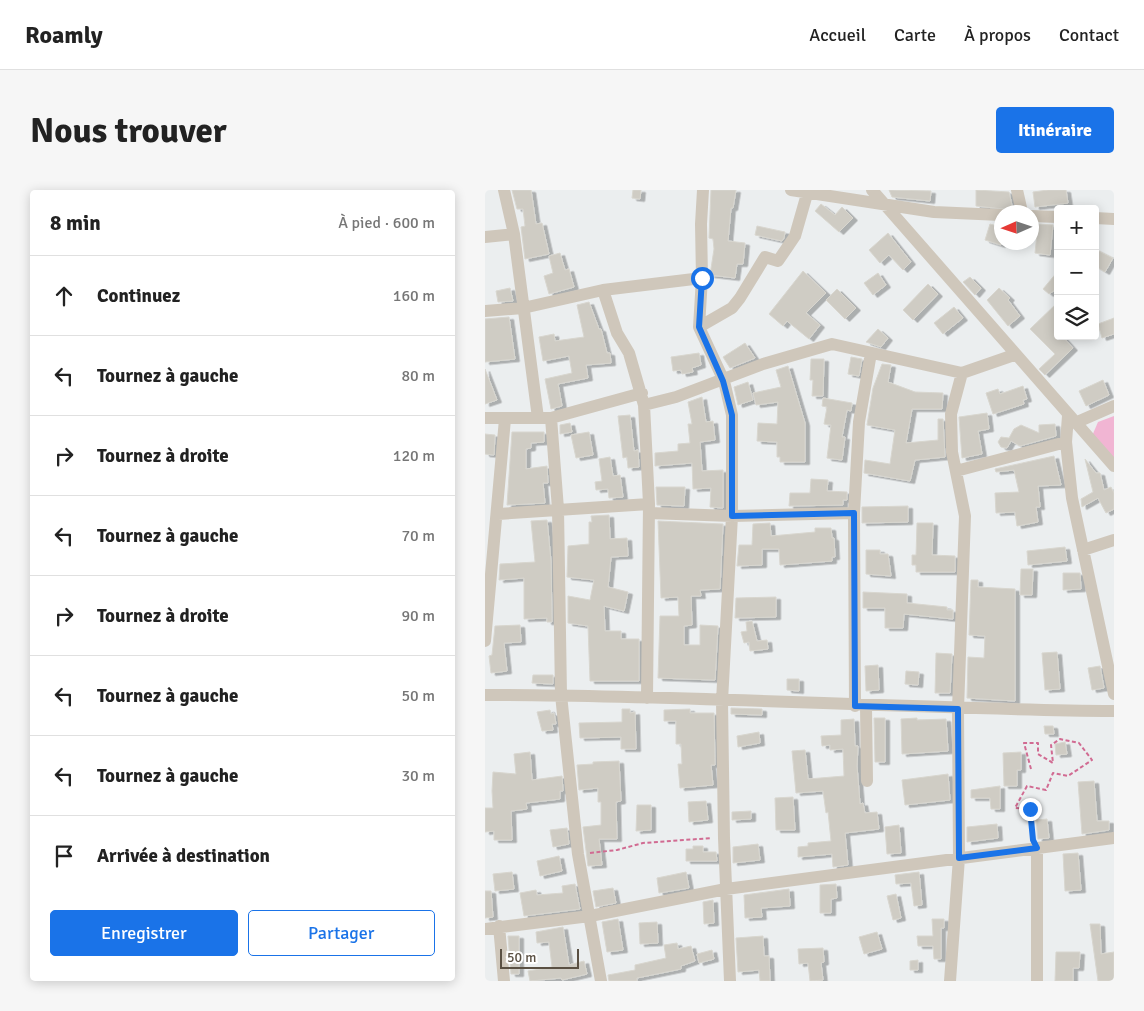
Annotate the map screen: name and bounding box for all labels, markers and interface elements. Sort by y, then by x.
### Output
text: Roamly [25,20,103,50]
text: Accueil [809,24,866,46]
text: Carte [894,24,936,46]
text: À propos [964,24,1031,46]
text: Contact [1059,24,1119,46]
button: Itinéraire [996,107,1114,153]
text: Nous trouver [30,109,227,152]
north arrow [994,205,1039,250]
map controls [1054,205,1099,340]
button: + [1054,205,1099,250]
text: 8 min [50,210,101,236]
text: À pied · 600 m [338,213,435,233]
button: − [1054,250,1099,295]
route start [691,267,714,290]
icon: ahead [50,282,78,310]
text: Continuez [97,284,180,308]
text: 160 m [393,286,435,306]
button: layers [1054,295,1099,340]
icon: left [50,362,78,390]
text: Tournez à gauche [97,364,238,388]
text: 80 m [401,366,435,386]
icon: right [50,442,78,470]
text: Tournez à droite [97,444,229,468]
text: 120 m [393,446,435,466]
icon: left [50,522,78,550]
text: Tournez à gauche [97,524,238,548]
text: 70 m [401,526,435,546]
icon: right [50,602,78,630]
text: Tournez à droite [97,604,229,628]
text: 90 m [401,606,435,626]
icon: left [50,682,78,710]
text: Tournez à gauche [97,684,238,708]
text: 50 m [401,686,435,706]
icon: left [50,762,78,790]
text: Tournez à gauche [97,764,238,788]
text: 30 m [401,766,435,786]
route end [1019,798,1042,821]
icon: arrive [50,842,78,870]
text: Arrivée à destination [97,844,270,868]
button: Enregistrer [50,910,238,956]
button: Partager [248,910,435,956]
scale bar [500,946,579,969]
text: 50 m [507,949,536,966]

